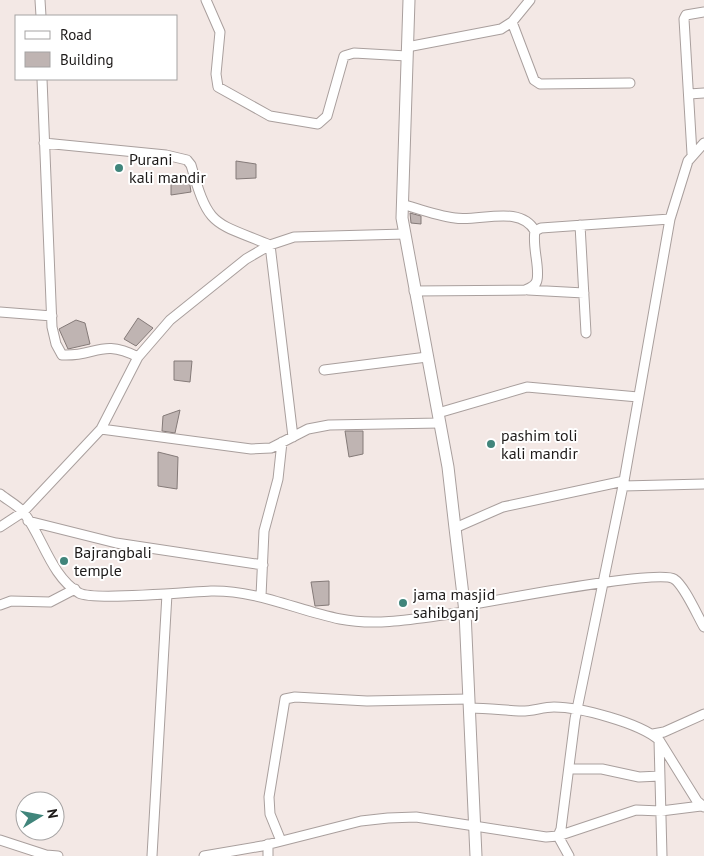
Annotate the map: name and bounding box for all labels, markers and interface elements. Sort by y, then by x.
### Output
legend [15,15,178,80]
text: Road [60,25,92,44]
text: Building [60,50,114,69]
place label: Purani kali mandir [129,149,206,187]
marker: Purani kali mandir [113,162,125,174]
place label: pashim toli kali mandir [501,425,578,463]
marker: pashim toli kali mandir [485,438,497,450]
place label: Bajrangbali temple [74,542,152,580]
marker: Bajrangbali temple [58,555,70,567]
place label: jama masjid sahibganj [413,584,495,622]
marker: jama masjid sahibganj [397,597,409,609]
north arrow [15,791,65,841]
text: N [43,808,62,820]

